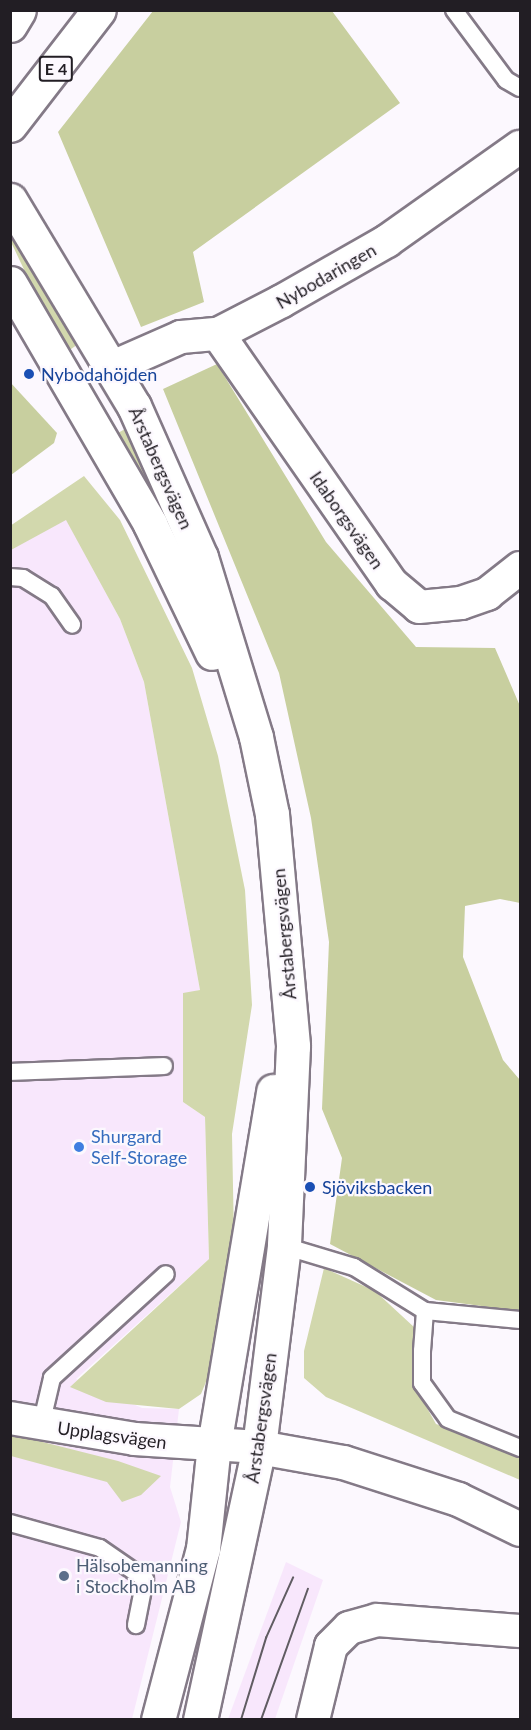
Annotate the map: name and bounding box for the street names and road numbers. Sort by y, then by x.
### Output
road number: E 4 [38,56,74,82]
street label: Nybodaringen [272,239,380,313]
street label: Årstabergsvägen [124,404,198,532]
street label: Idaborgsvägen [305,467,389,573]
street label: Årstabergsvägen [268,868,300,1000]
street label: Årstabergsvägen [241,1351,281,1485]
street label: Upplagsvägen [56,1417,168,1453]

